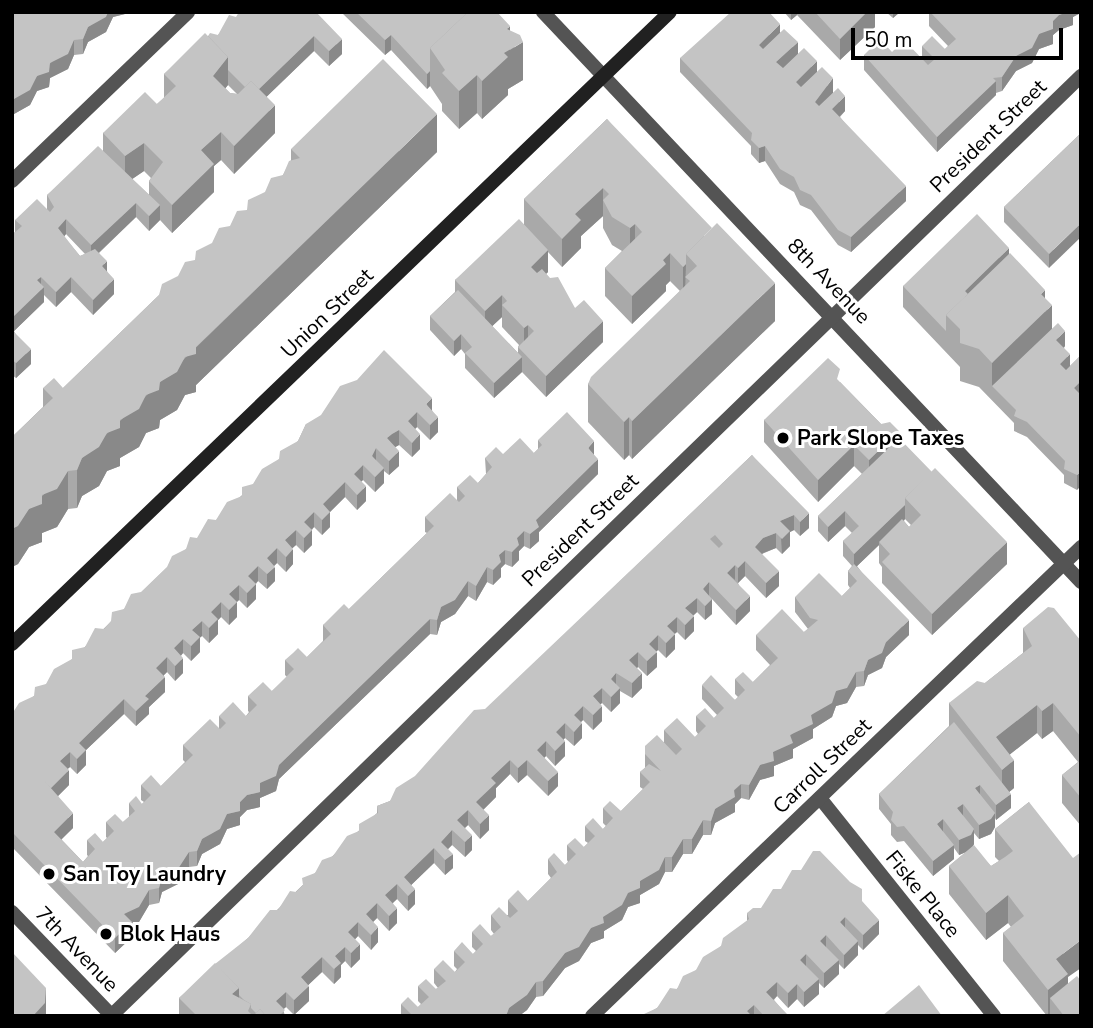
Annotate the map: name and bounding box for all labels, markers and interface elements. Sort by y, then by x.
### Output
scale bar [855,14,1067,58]
text: 50 m [864,26,913,54]
street label: President Street [925,74,1051,198]
street label: 8th Avenue [782,233,876,329]
street label: Union Street [276,263,378,363]
place label: Park Slope Taxes [797,425,964,451]
marker: Park Slope Taxes [775,430,791,446]
street label: President Street [517,468,643,592]
street label: Carroll Street [768,713,876,819]
street label: Fiske Place [880,845,966,943]
place label: San Toy Laundry [63,861,226,887]
marker: San Toy Laundry [41,866,57,882]
street label: 7th Avenue [30,901,124,997]
place label: Blok Haus [120,921,220,947]
marker: Blok Haus [98,926,114,942]

